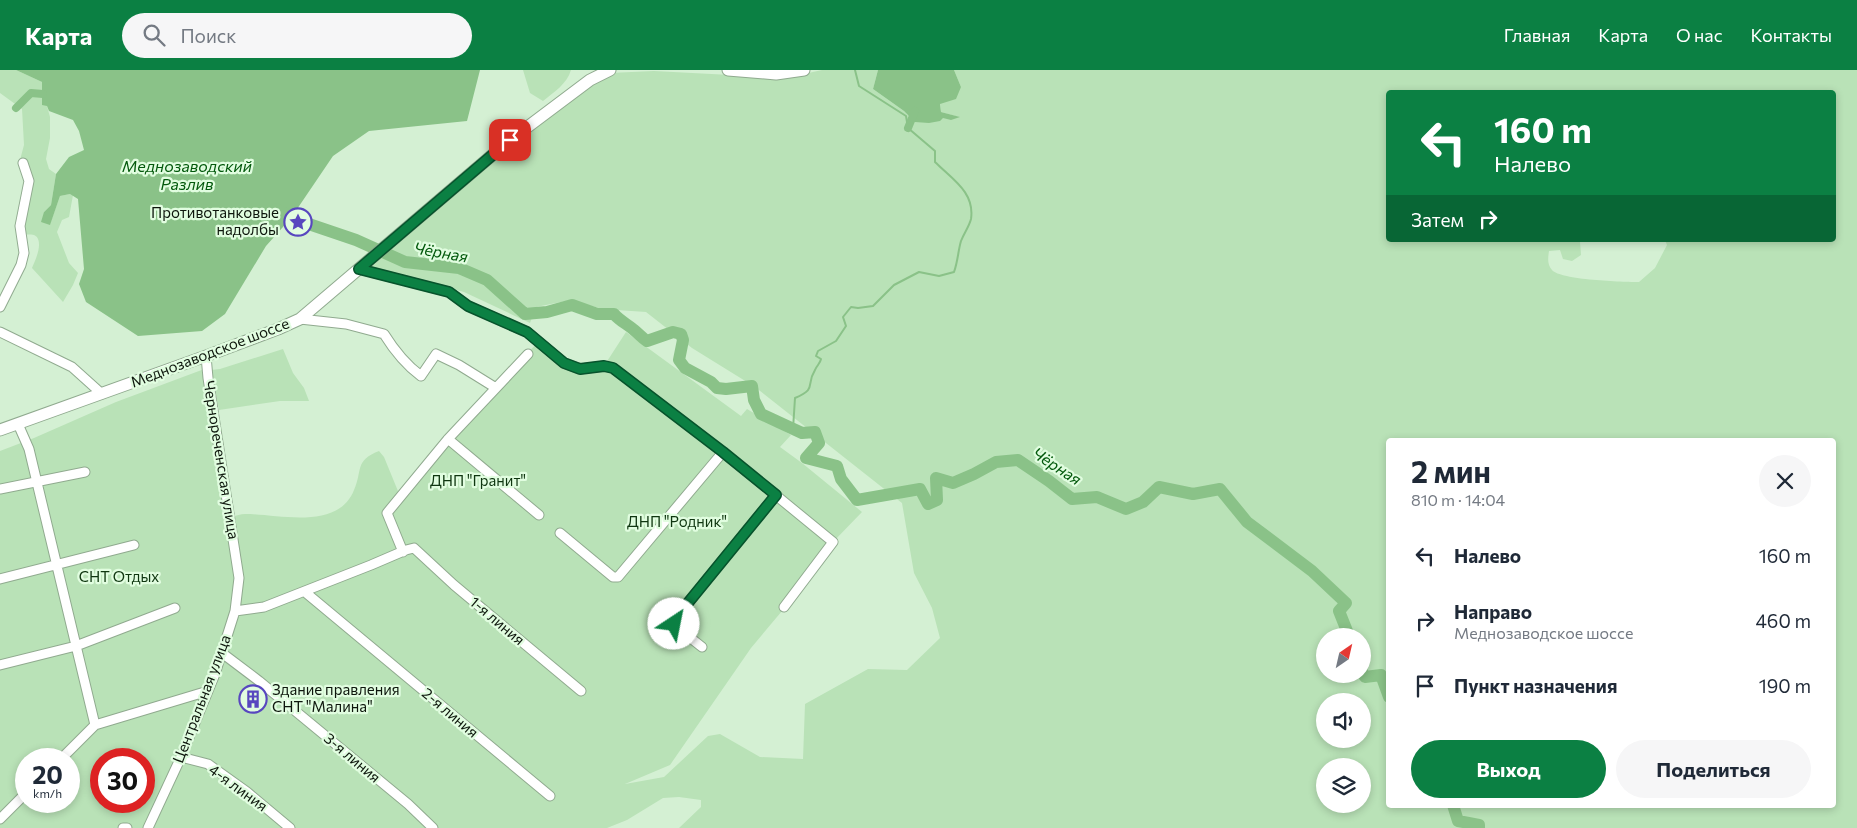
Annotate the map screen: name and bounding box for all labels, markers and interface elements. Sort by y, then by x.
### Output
search box [122,13,472,58]
text: Карта [25,21,92,50]
icon: search [140,21,168,49]
text: Поиск [180,24,236,47]
text: Главная [1504,24,1570,46]
text: Карта [1598,24,1648,46]
text: О нас [1676,24,1723,46]
text: Контакты [1751,24,1832,46]
text: 160 m [1494,107,1592,150]
icon: left [1411,110,1476,175]
pin [489,119,531,161]
icon: arrive [496,126,524,154]
text: Налево [1494,150,1571,177]
water label: Меднозаводский Разлив [122,156,252,193]
place label: Противотанковые надолбы [151,203,279,238]
icon: right [1474,205,1502,233]
place icon: Противотанковые надолбы [283,207,313,237]
text: Затем [1411,208,1464,231]
water label: Чёрная [413,237,470,266]
street label: Меднозаводское шоссе [128,314,291,391]
street label: Чернореченская улица [201,379,243,540]
water label: Чёрная [1029,443,1085,488]
text: 2 мин [1411,452,1491,489]
button: close [1759,455,1811,507]
park label: ДНП "Гранит" [430,471,526,489]
text: 810 m · 14:04 [1411,490,1505,509]
park label: ДНП "Родник" [627,512,727,530]
icon: left [1411,542,1439,570]
text: Налево [1454,544,1521,567]
text: 160 m [1759,544,1811,567]
park label: СНТ Отдых [79,567,159,585]
street label: 1-я линия [467,592,529,648]
position arrow [647,597,699,649]
text: Направо [1454,600,1532,623]
icon: right [1411,607,1439,635]
text: 460 m [1755,609,1811,632]
text: Меднозаводское шоссе [1454,623,1633,642]
north arrow [1316,628,1371,682]
map controls [1316,628,1371,813]
street label: Центральная улица [168,632,234,765]
icon: arrive [1411,672,1439,700]
text: Пункт назначения [1454,674,1617,697]
text: 190 m [1759,674,1811,697]
place label: Здание правления СНТ "Малина" [272,680,400,715]
building icon: Здание правления СНТ "Малина" [238,684,268,714]
street label: 2-я линия [419,684,482,741]
button: sound [1316,693,1371,748]
street label: 3-я линия [321,728,384,786]
button: Выход [1411,740,1606,798]
button: Поделиться [1616,740,1811,798]
speed limit sign: 30 [90,748,155,813]
button: layers [1316,758,1371,813]
text: 20 [32,759,63,789]
street label: 4-я линия [206,760,272,815]
text: km/h [33,786,62,800]

